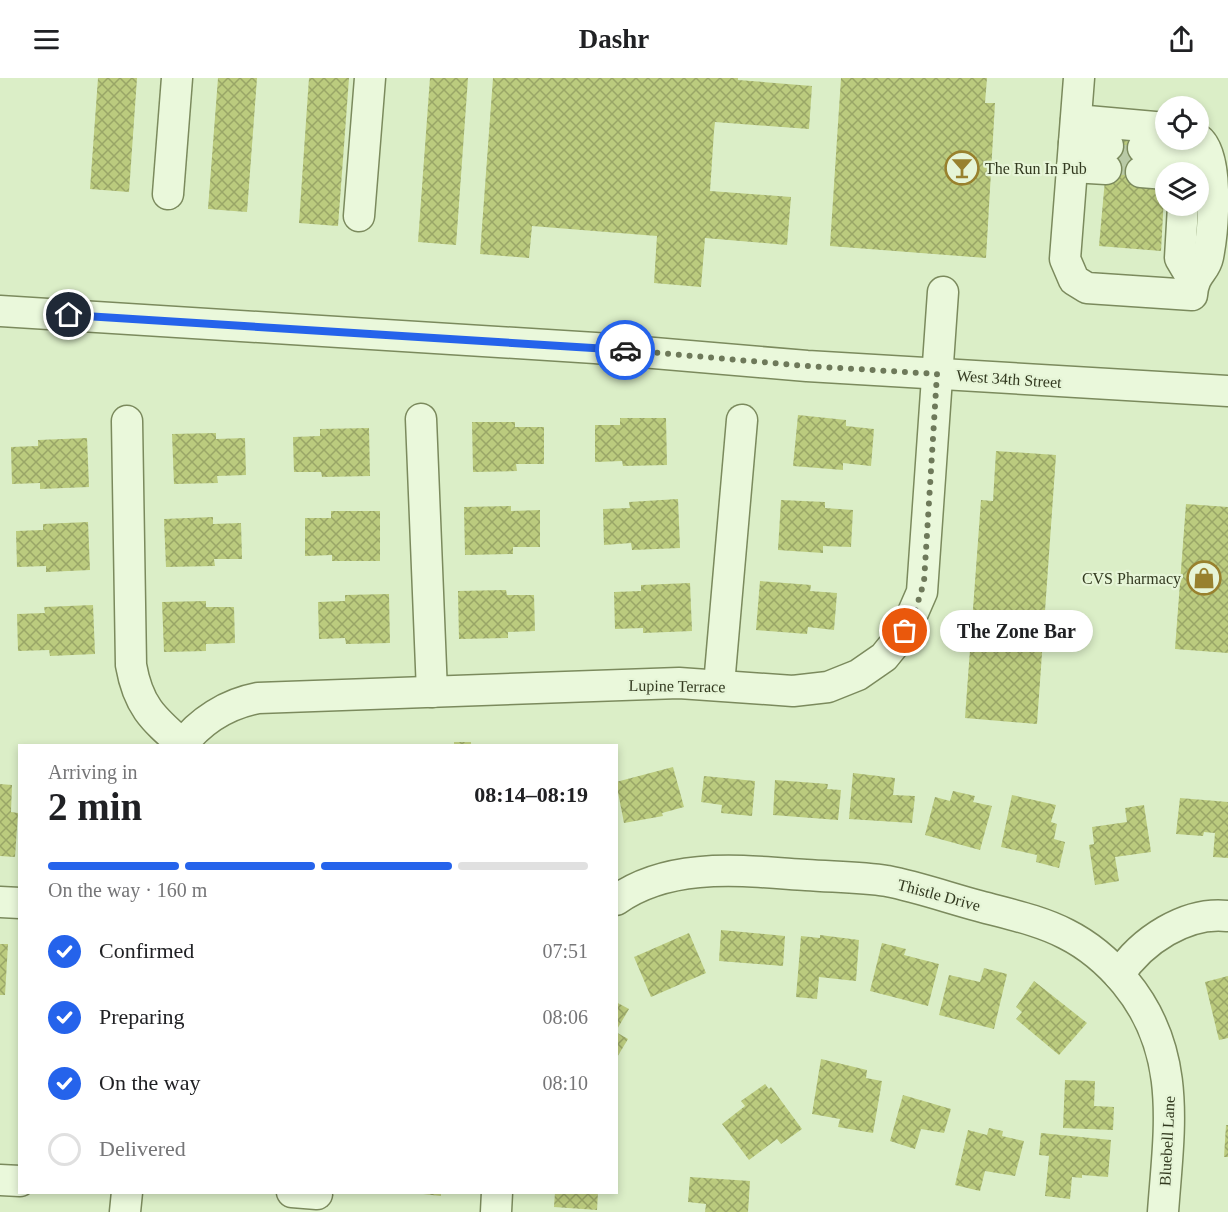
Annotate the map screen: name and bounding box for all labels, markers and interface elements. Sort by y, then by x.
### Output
icon: menu [30,23,63,56]
icon: share [1165,23,1198,56]
text: Dashr [579,24,649,54]
map controls [1155,96,1209,216]
button: locate [1155,96,1209,150]
bar icon: The Run In Pub [944,150,980,186]
place label: The Run In Pub [985,160,1087,177]
button: layers [1155,162,1209,216]
pin [43,289,94,340]
icon: home [52,298,85,331]
courier [595,320,655,380]
icon: car [609,334,642,367]
street label: West 34th Street [956,367,1063,391]
shop icon: CVS Pharmacy [1186,560,1222,596]
place label: CVS Pharmacy [1082,570,1181,588]
pin [879,605,930,656]
callout: The Zone Bar [941,610,1094,652]
icon: bag [888,614,921,647]
text: The Zone Bar [957,620,1076,642]
street label: Lupine Terrace [628,677,726,696]
text: Arriving in [48,761,137,783]
text: 08:14–08:19 [474,782,588,807]
text: 2 min [48,785,142,828]
street label: Thistle Drive [896,876,982,914]
text: On the way · 160 m [48,879,207,901]
icon: check [48,935,81,968]
text: Confirmed [99,938,194,963]
text: 07:51 [542,940,588,962]
icon: check [48,1001,81,1034]
text: Preparing [99,1004,185,1029]
text: 08:06 [542,1006,588,1028]
icon: check [48,1067,81,1100]
text: On the way [99,1070,200,1095]
text: 08:10 [542,1072,588,1094]
street label: Bluebell Lane [1156,1096,1178,1186]
text: Delivered [99,1136,186,1161]

